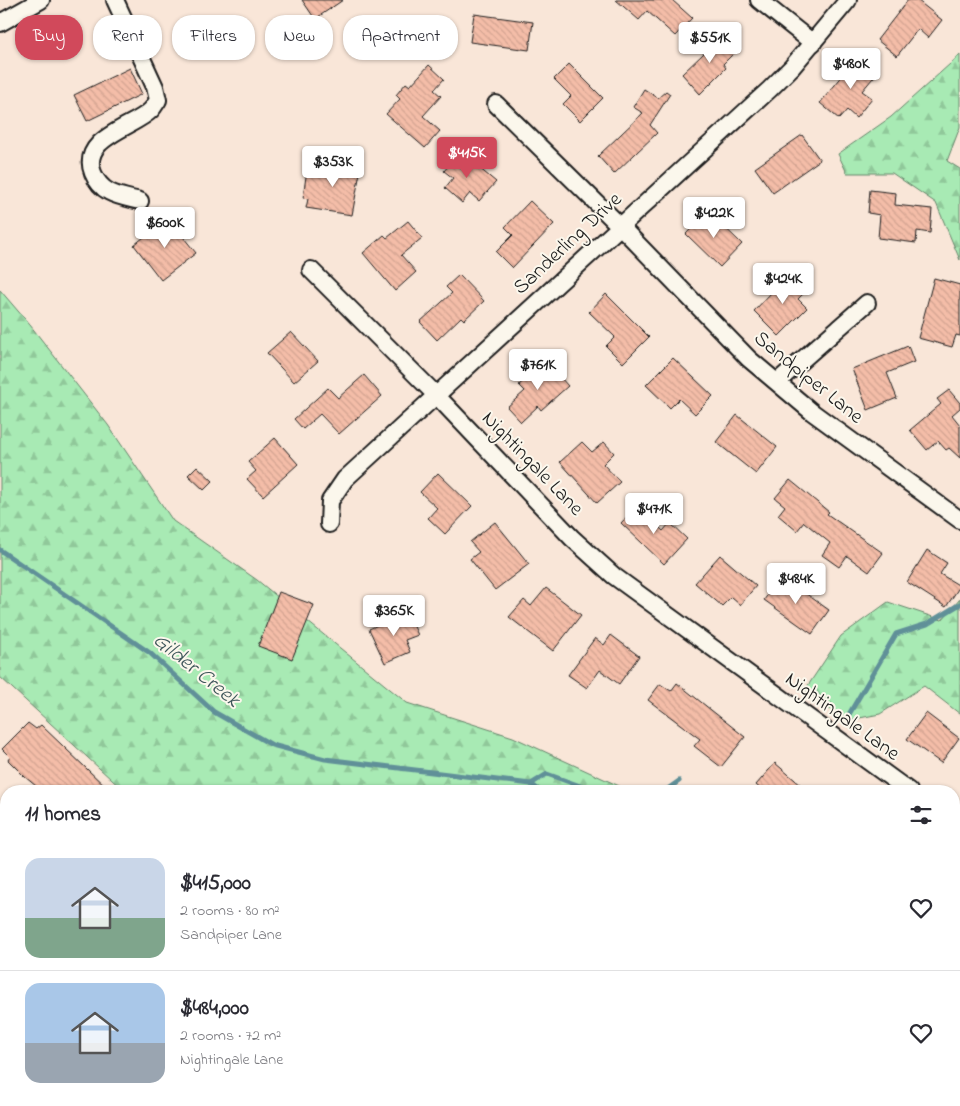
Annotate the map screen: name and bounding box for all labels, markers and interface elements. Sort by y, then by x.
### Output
chip: Buy [15,15,83,60]
chip: Rent [93,15,162,60]
chip: Filters [172,15,255,60]
chip: New [265,15,333,60]
chip: Apartment [343,15,458,60]
pin: $551K [675,22,745,64]
text: $551K [690,26,730,50]
pin: $480K [816,48,886,90]
text: $480K [833,52,869,76]
pin: $415K [432,136,502,179]
text: $415K [448,141,486,165]
pin: $353K [298,146,368,188]
text: $353K [313,150,353,174]
street label: Sanderling Drive [507,185,631,304]
pin: $422K [679,196,749,239]
text: $422K [694,201,734,225]
pin: $600K [130,206,200,249]
text: $600K [146,211,184,235]
pin: $424K [748,262,818,305]
text: $424K [764,267,802,291]
street label: Sandpiper Lane [747,324,870,432]
pin: $761K [503,348,573,391]
text: $761K [520,353,556,377]
street label: Nightingale Lane [473,405,590,525]
pin: $471K [619,492,689,535]
text: $471K [636,497,672,521]
pin: $484K [761,562,831,605]
text: $484K [778,567,814,591]
pin: $365K [359,594,429,637]
text: $365K [374,599,414,623]
water label: Gilder Creek [145,626,248,717]
street label: Nightingale Lane [777,665,906,771]
text: 11 homes [25,800,101,830]
icon: filters [907,801,935,829]
text: $415,000 [180,869,251,899]
icon: home [65,878,125,938]
icon: heart [907,894,935,922]
text: 2 rooms · 80 m² [180,899,280,923]
text: Sandpiper Lane [180,923,282,947]
text: $484,000 [180,994,249,1024]
icon: home [65,1003,125,1063]
icon: heart [907,1019,935,1047]
text: 2 rooms · 72 m² [180,1024,281,1048]
text: Nightingale Lane [180,1048,283,1072]

